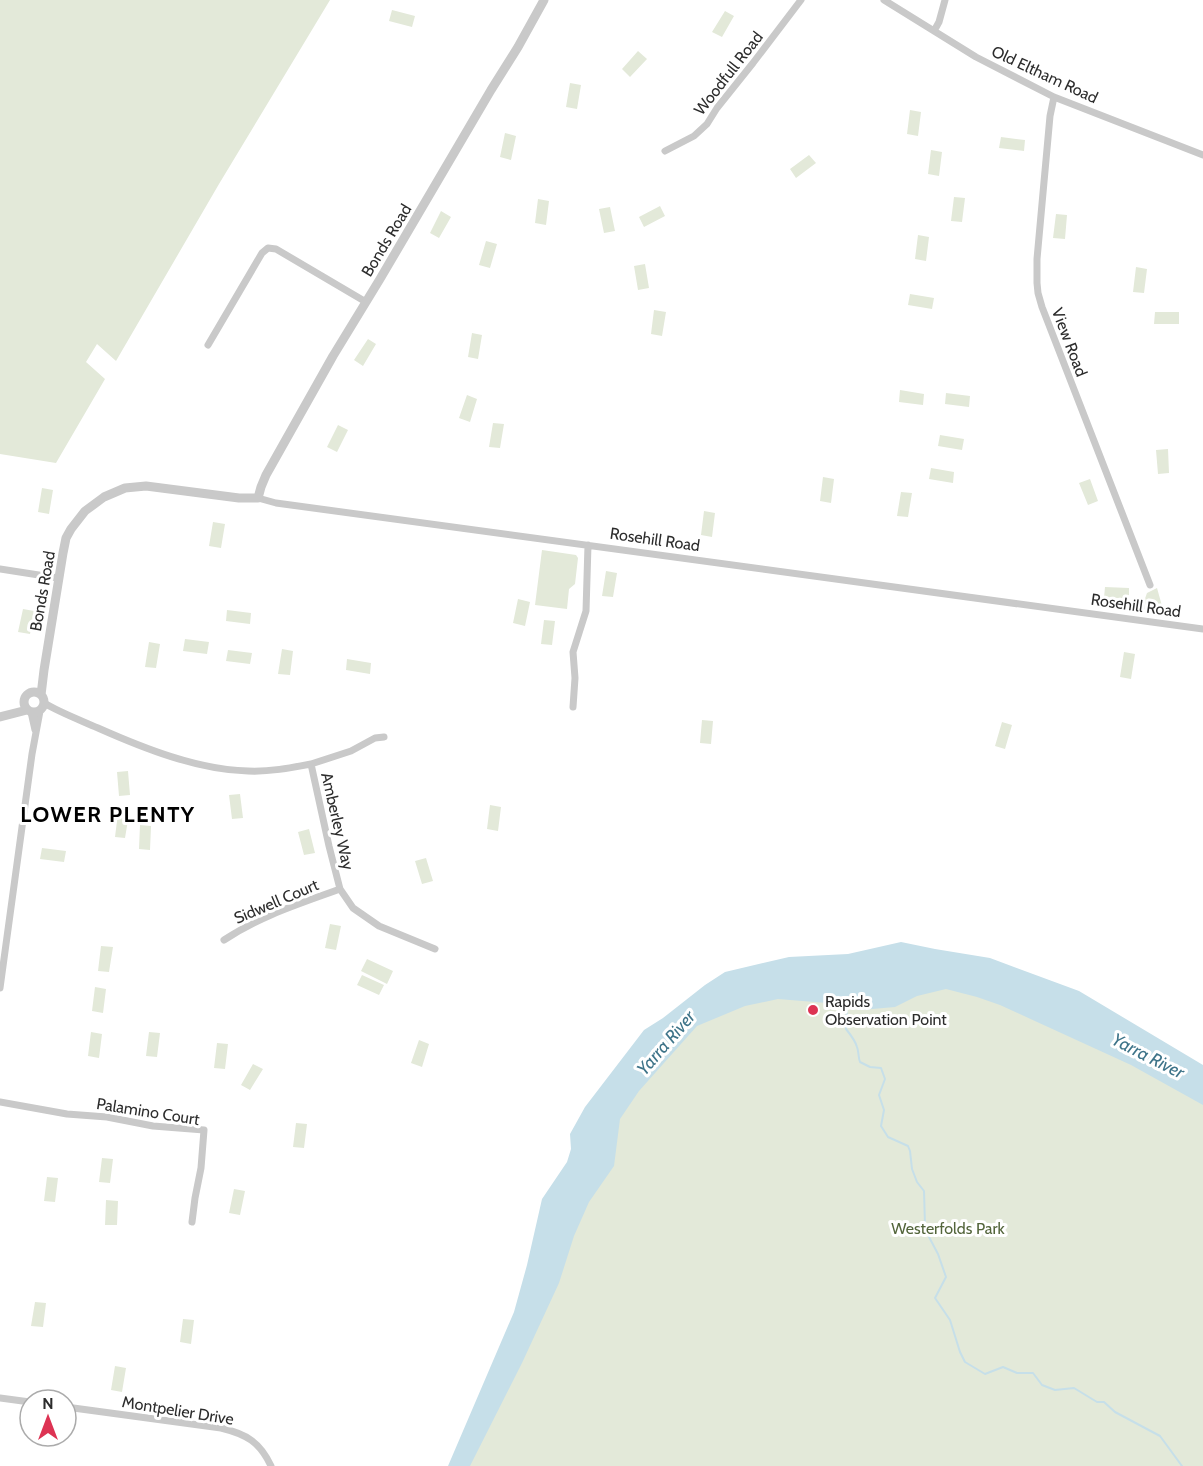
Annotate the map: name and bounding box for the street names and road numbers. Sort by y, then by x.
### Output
street label: Woodfull Road [690,28,767,119]
street label: Old Eltham Road [989,42,1101,107]
street label: Bonds Road [357,201,415,280]
street label: View Road [1048,305,1091,379]
street label: Rosehill Road [609,524,701,555]
street label: Bonds Road [26,549,59,633]
street label: Rosehill Road [1090,590,1182,621]
street label: Amberley Way [317,771,358,872]
street label: Sidwell Court [231,875,322,928]
street label: Palamino Court [95,1094,201,1129]
street label: Montpelier Drive [121,1392,235,1429]

